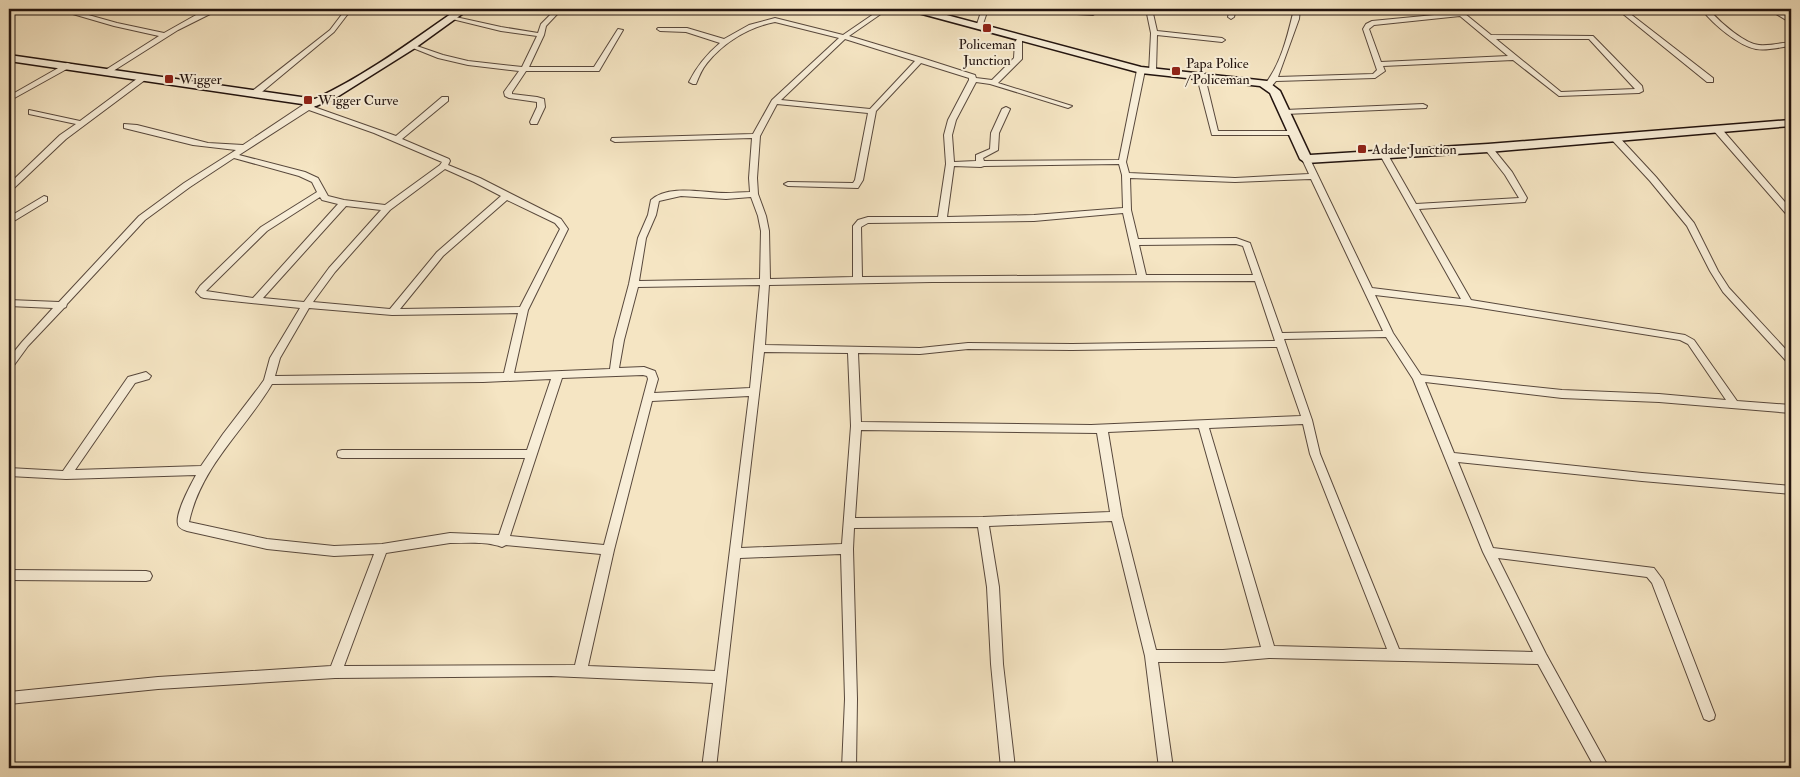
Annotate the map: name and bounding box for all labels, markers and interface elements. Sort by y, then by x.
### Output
marker: Policeman Junction [981,22,993,34]
place label: Policeman Junction [958,36,1016,69]
place label: Papa Police / Policeman [1185,55,1250,88]
marker: Papa Police / Policeman [1170,65,1182,77]
place label: Wigger [178,71,223,88]
marker: Wigger [163,73,175,85]
place label: Wigger Curve [317,92,398,109]
marker: Wigger Curve [302,94,314,106]
place label: Adade Junction [1371,141,1457,158]
marker: Adade Junction [1356,143,1368,155]

